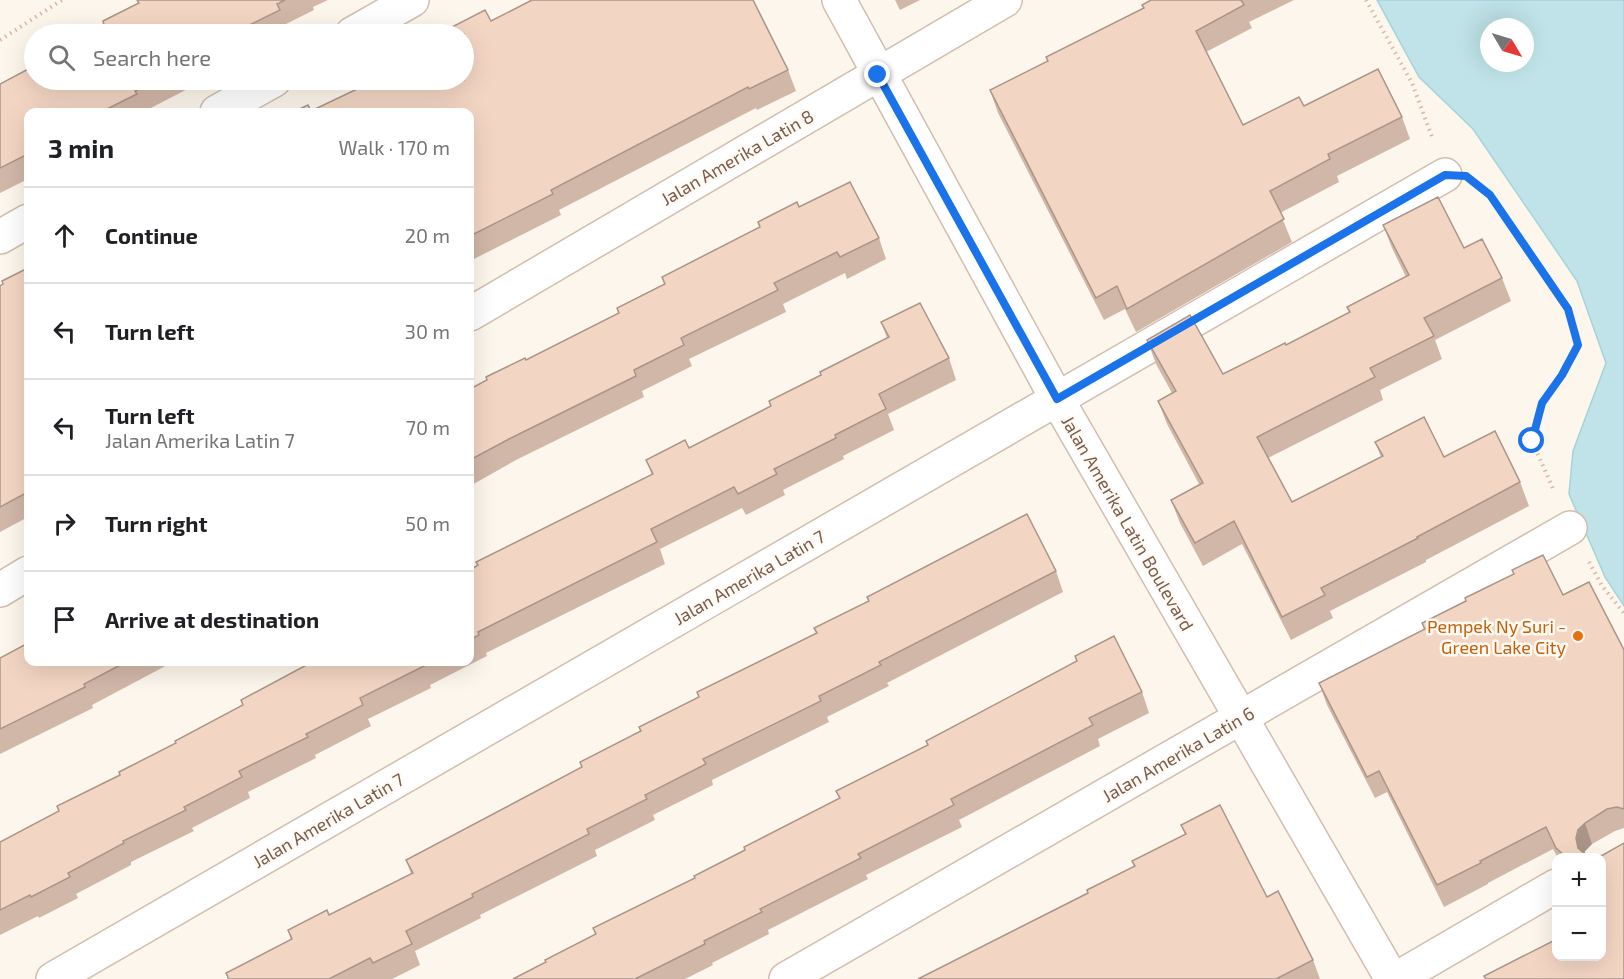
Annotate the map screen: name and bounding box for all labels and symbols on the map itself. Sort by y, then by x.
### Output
north arrow [1480,18,1534,72]
route end [864,61,890,87]
street label: Jalan Amerika Latin 8 [657,104,817,210]
street label: Jalan Amerika Latin Boulevard [1057,411,1199,635]
route start [1518,427,1544,453]
street label: Jalan Amerika Latin 7 [670,525,828,629]
place label: Pempek Ny Suri - Green Lake City [1427,615,1566,658]
marker: Pempek Ny Suri - Green Lake City [1571,629,1585,643]
street label: Jalan Amerika Latin 6 [1098,702,1258,806]
street label: Jalan Amerika Latin 7 [249,768,407,872]

